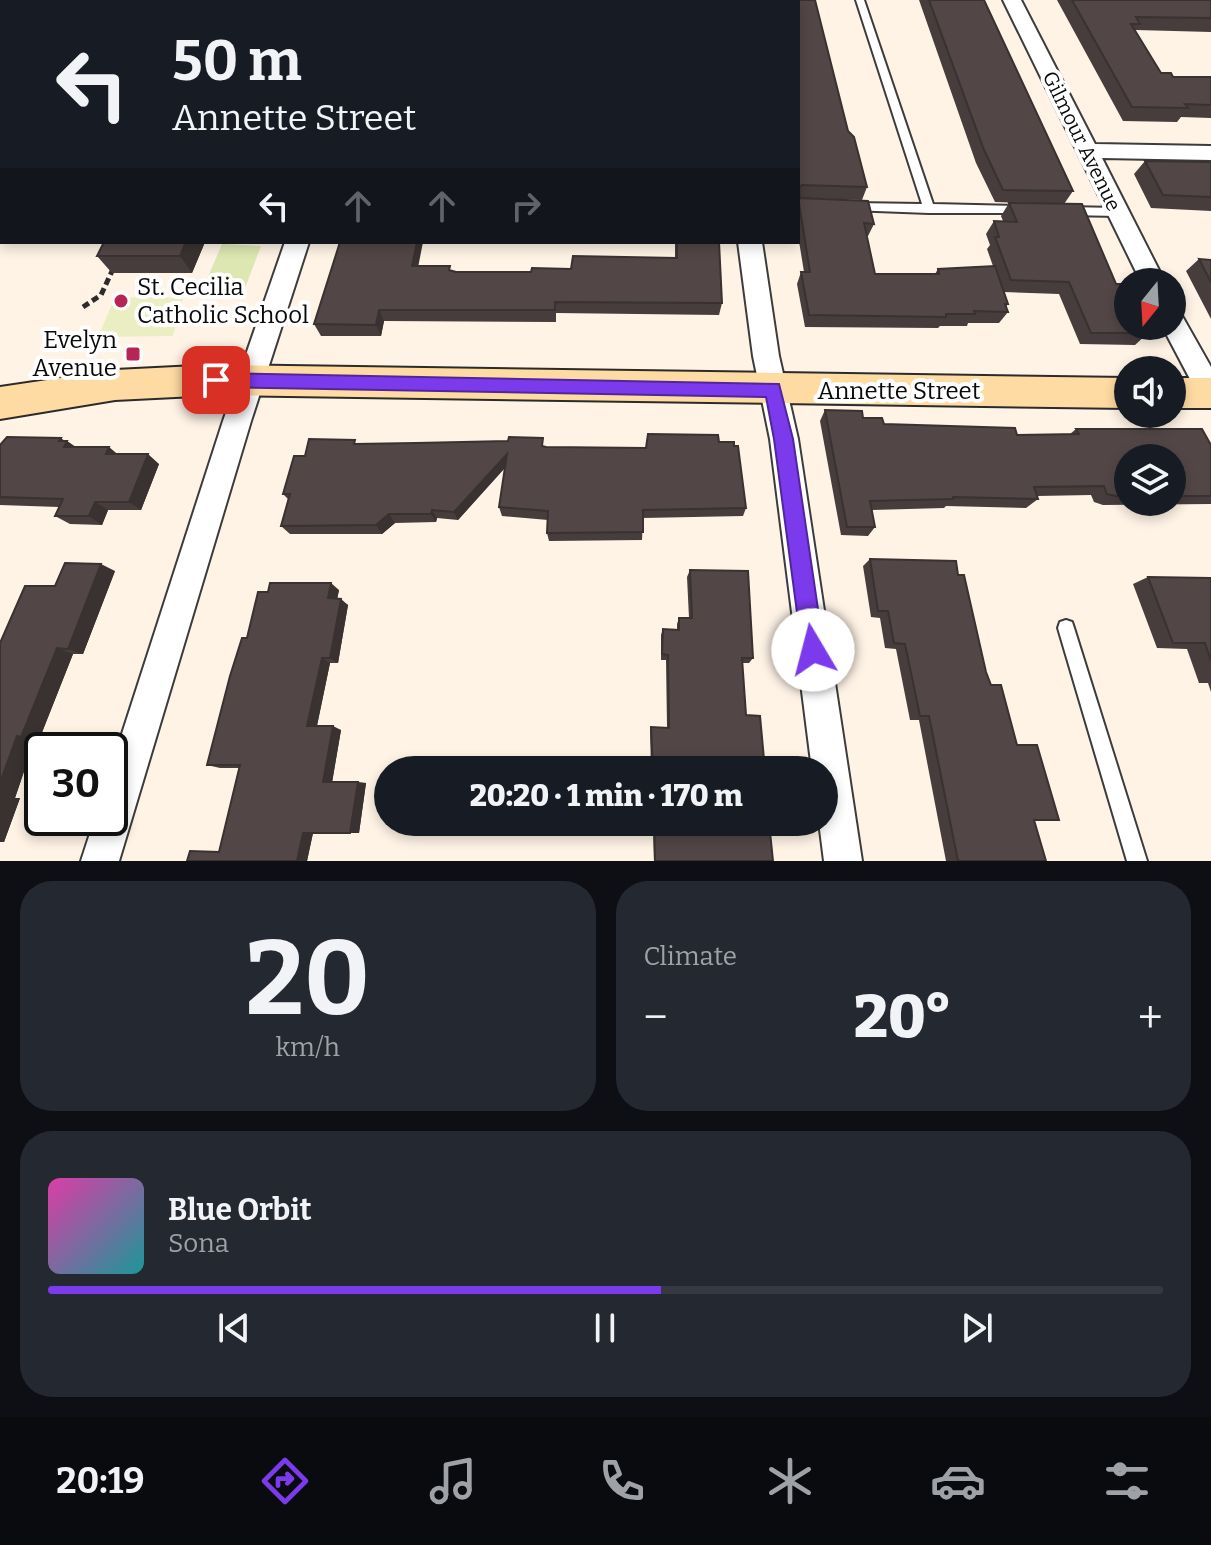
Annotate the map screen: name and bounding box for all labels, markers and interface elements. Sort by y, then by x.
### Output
text: 50 m [172,28,302,95]
icon: left [40,32,144,136]
street label: Gilmour Avenue [1038,67,1126,215]
text: Annette Street [172,96,416,140]
icon: left [252,184,296,228]
icon: ahead [336,184,380,228]
icon: ahead [420,184,464,228]
icon: right [504,184,548,228]
north arrow [1114,268,1186,340]
map controls [1114,268,1186,516]
place label: St. Cecilia Catholic School [137,273,309,329]
marker: St. Cecilia Catholic School [112,292,130,310]
place label: Evelyn Avenue [33,326,117,382]
marker: Evelyn Avenue [124,345,142,363]
pin [182,346,250,414]
button: sound [1114,356,1186,428]
icon: arrive [194,358,238,402]
street label: Annette Street [818,377,981,405]
button: layers [1114,444,1186,516]
position arrow [771,608,855,692]
speed limit sign: 30 [24,732,128,836]
text: 20:20 · 1 min · 170 m [470,778,742,814]
text: 20 [245,917,370,1042]
text: Climate [644,941,737,972]
text: 20° [854,981,952,1053]
text: − [644,991,668,1044]
text: + [1138,991,1163,1044]
text: km/h [276,1032,340,1063]
text: Blue Orbit [168,1192,312,1228]
text: Sona [168,1228,229,1259]
icon: previous [212,1306,256,1350]
icon: pause [583,1306,627,1350]
icon: next [955,1306,999,1350]
icon: directions [257,1453,313,1509]
icon: music [425,1453,481,1509]
icon: phone [594,1453,650,1509]
icon: climate [762,1453,818,1509]
icon: car [930,1453,986,1509]
icon: filters [1099,1453,1155,1509]
text: 20:19 [56,1459,145,1503]

